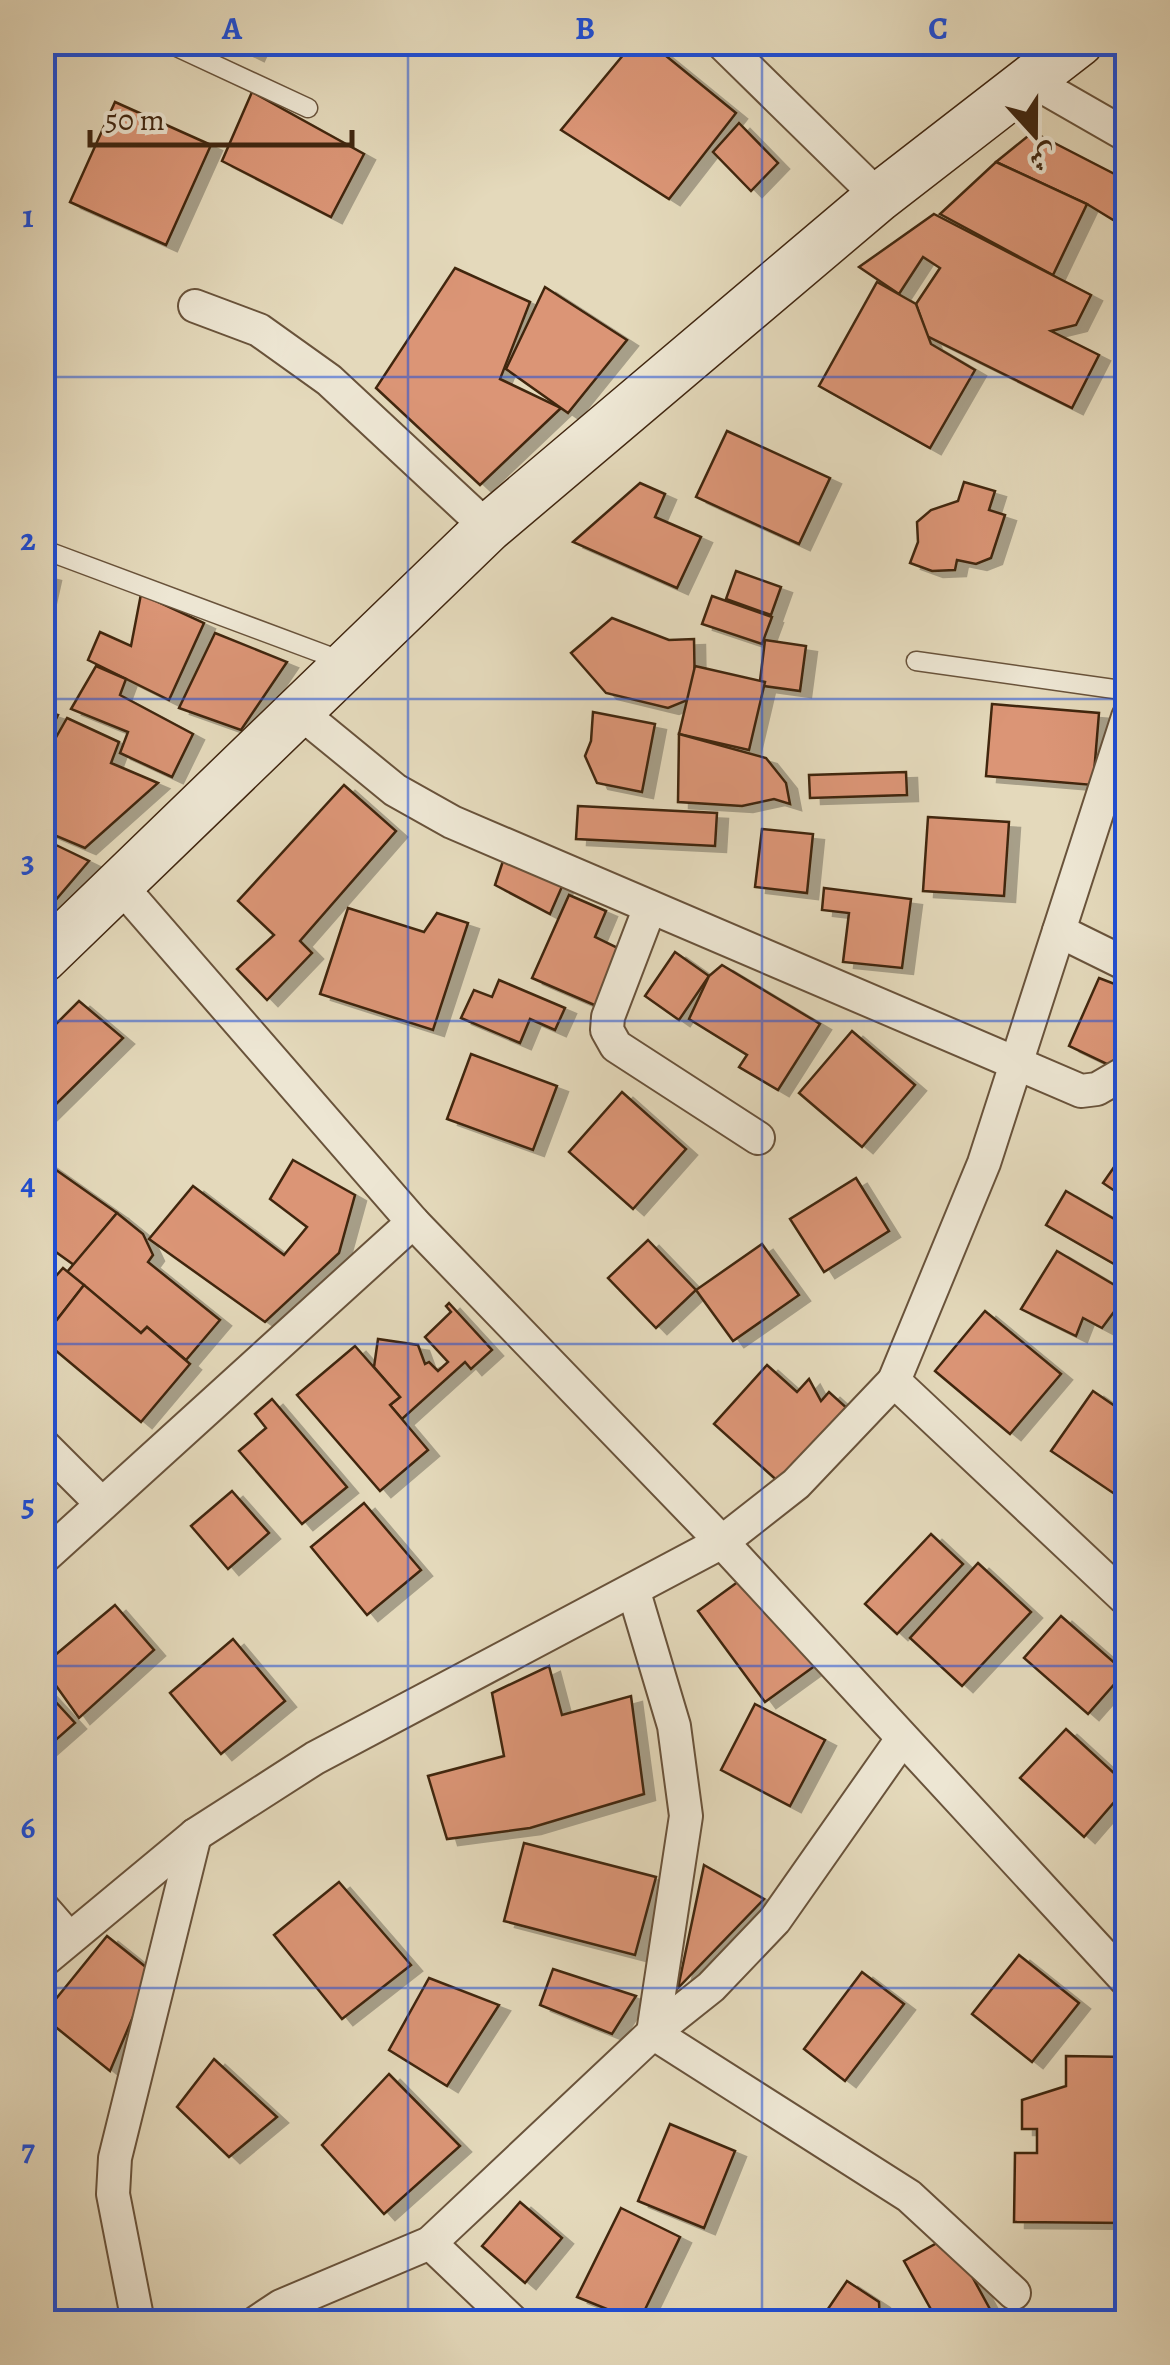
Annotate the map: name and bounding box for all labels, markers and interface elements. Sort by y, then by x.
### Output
text: A [221,6,243,50]
text: B [575,6,595,50]
text: C [928,6,948,50]
scale bar [90,85,352,147]
north arrow [985,85,1085,185]
text: 50 m [105,100,165,140]
text: ش [1024,135,1063,180]
text: 1 [22,194,34,238]
text: 2 [20,517,36,561]
text: 3 [21,839,35,883]
text: 4 [20,1161,36,1205]
text: 5 [21,1483,35,1527]
text: 6 [21,1805,36,1849]
text: 7 [21,2127,35,2171]

